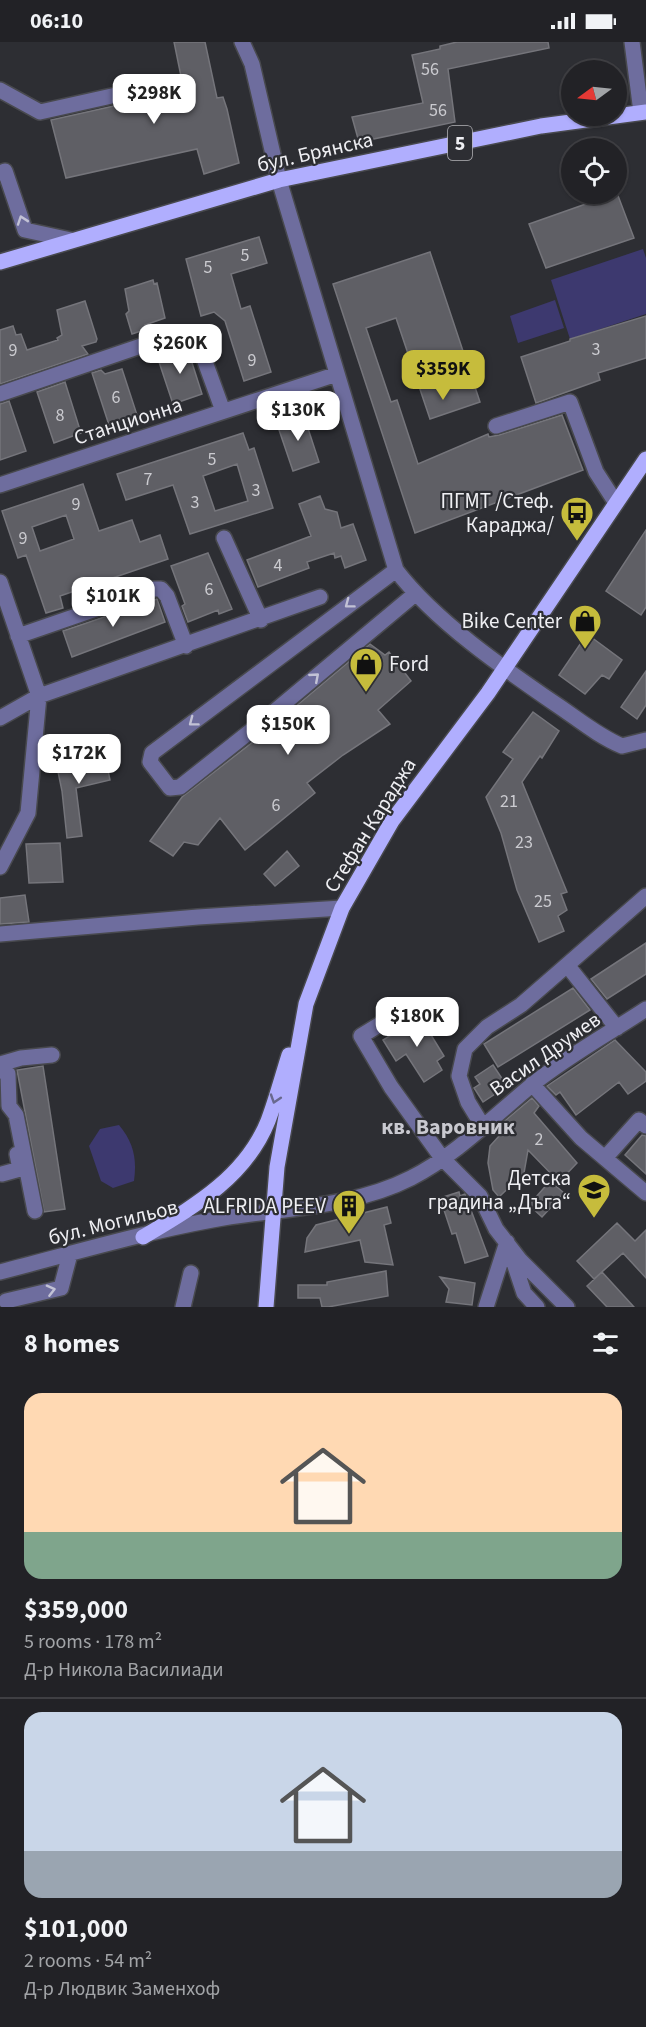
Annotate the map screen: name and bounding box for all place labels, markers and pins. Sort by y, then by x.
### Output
pin: $298K [112,74,196,125]
pin: $260K [138,324,222,375]
pin: $359K [401,350,485,401]
pin: $130K [256,391,340,442]
place label: ПГМТ /Стеф. Караджа/ [440,486,555,540]
bus stop icon: ПГМТ /Стеф. Караджа/ [559,495,595,542]
pin: $101K [71,577,155,628]
shop icon: Bike Center [567,603,603,650]
place label: Bike Center [461,606,563,636]
shop icon: Ford [348,646,384,693]
place label: Ford [389,649,429,679]
pin: $150K [246,705,330,756]
pin: $172K [37,734,121,785]
pin: $180K [375,997,459,1048]
place label: Детска градина „Дъга“ [428,1163,571,1217]
school or university icon: Детска градина „Дъга“ [576,1172,612,1219]
building icon: ALFRIDA PEEV [331,1188,367,1235]
place label: ALFRIDA PEEV [203,1191,326,1221]

